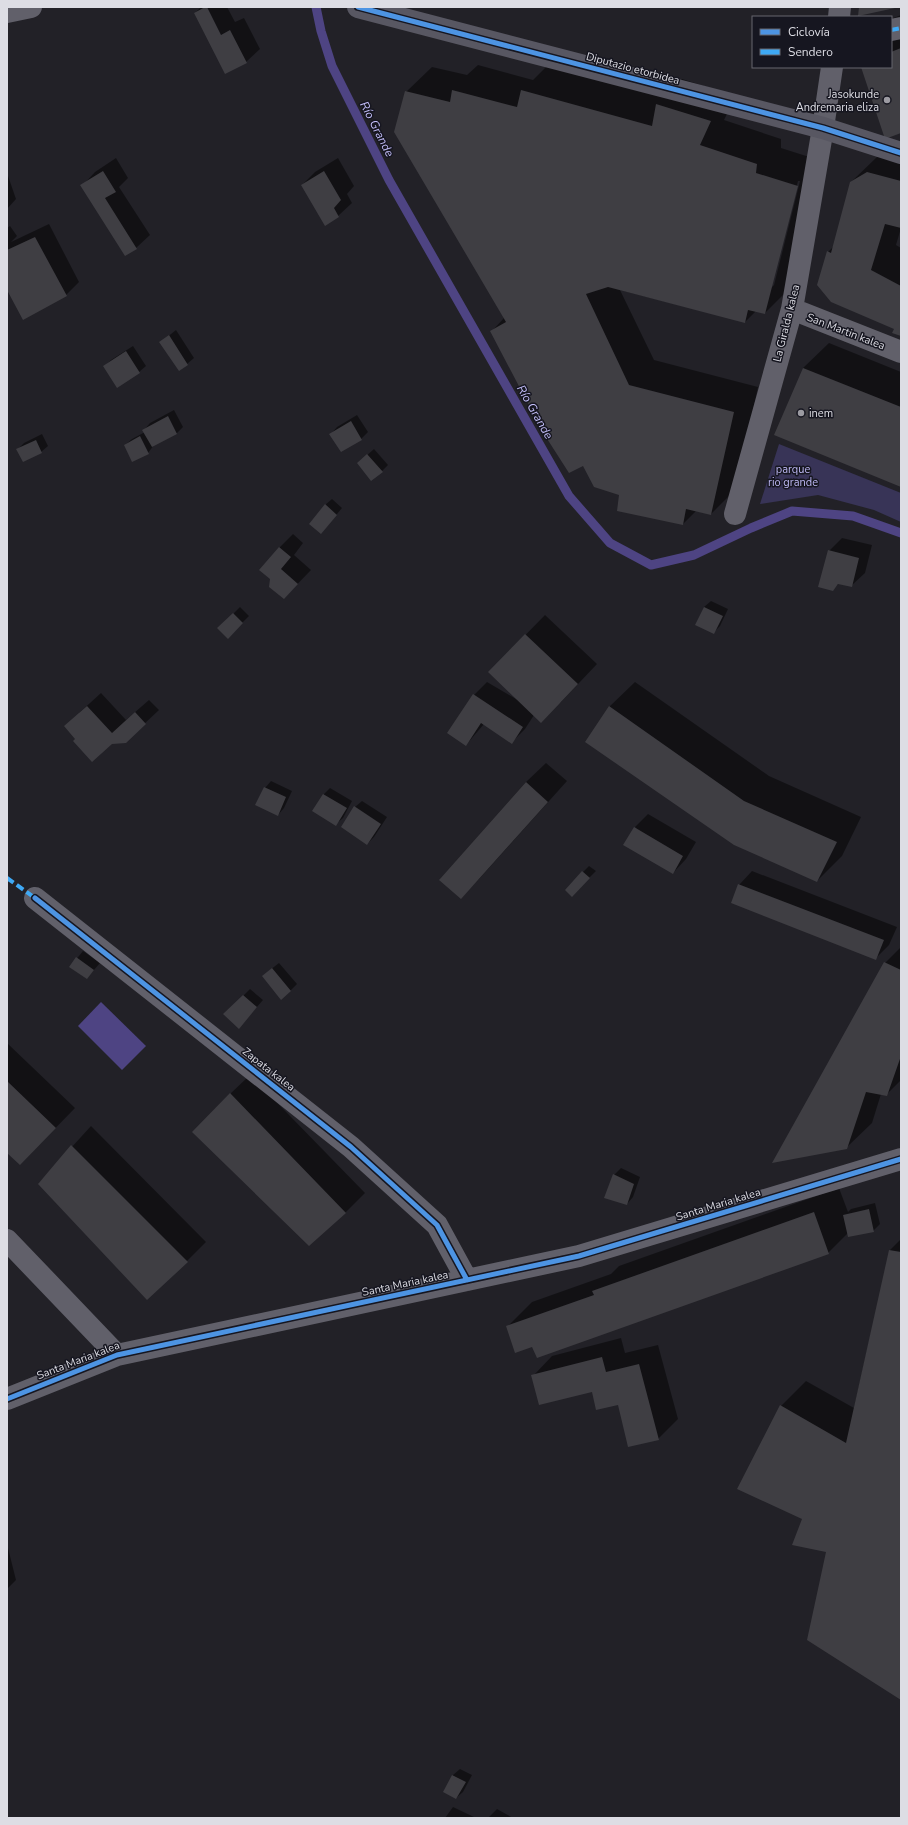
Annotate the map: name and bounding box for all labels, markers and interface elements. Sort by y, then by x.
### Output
legend [752,16,892,68]
text: Ciclovía [788,24,830,40]
text: Sendero [788,44,833,60]
street label: Diputazio etorbidea [584,49,681,88]
place label: Jasokunde Andremaria eliza [796,87,879,115]
marker: Jasokunde Andremaria eliza [882,95,892,105]
water label: Río Grande [356,99,398,160]
street label: La Giralda kalea [770,283,803,363]
street label: San Martin kalea [804,310,887,353]
water label: Río Grande [513,382,557,443]
place label: inem [809,406,833,421]
marker: inem [796,408,806,418]
park label: parque rio grande [768,462,818,490]
street label: Zapata kalea [239,1044,298,1095]
street label: Santa Maria kalea [674,1184,763,1224]
street label: Santa Maria kalea [361,1267,450,1300]
street label: Santa Maria kalea [34,1338,122,1383]

